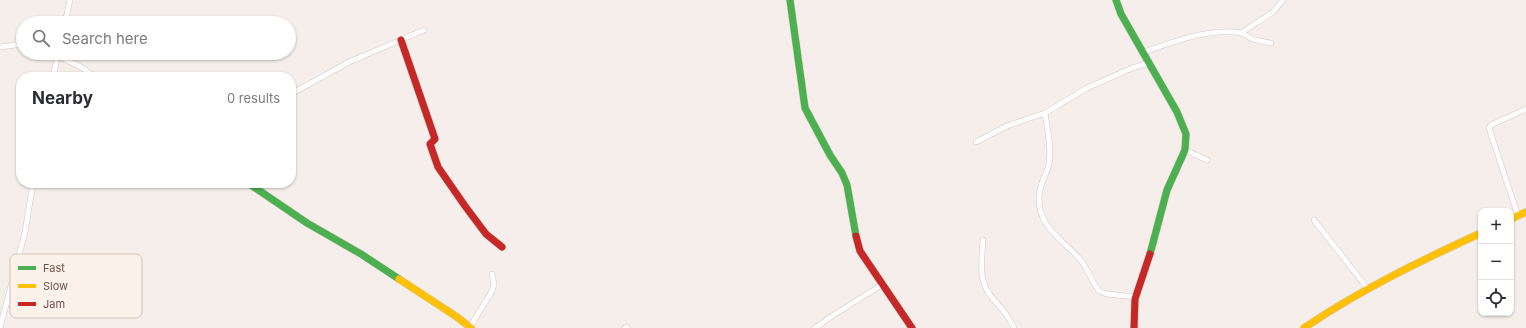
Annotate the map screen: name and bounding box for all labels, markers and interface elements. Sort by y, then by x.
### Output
search box [16,16,296,60]
icon: search [30,27,52,49]
text: Search here [62,29,148,48]
text: Nearby [32,88,93,108]
text: 0 results [227,90,280,106]
map controls [1478,208,1514,316]
button: + [1478,208,1514,244]
button: − [1478,244,1514,280]
legend [10,254,142,318]
text: Fast [43,261,65,275]
text: Slow [43,279,68,293]
button: locate [1478,280,1514,316]
text: Jam [43,297,65,311]

